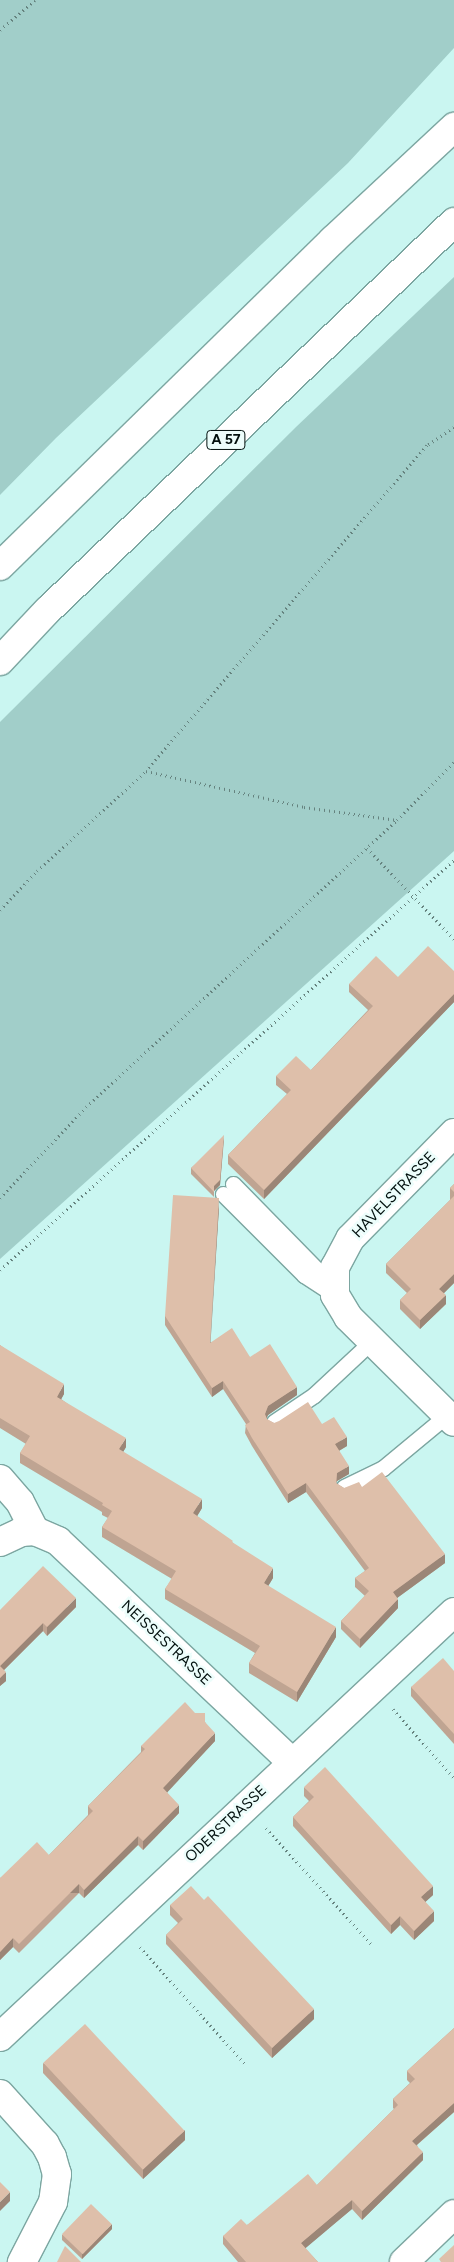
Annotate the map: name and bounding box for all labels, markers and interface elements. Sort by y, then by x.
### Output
road number: A 57 [206,428,246,452]
street label: HAVELSTRASSE [349,1148,439,1242]
street label: NEISSESTRASSE [117,1597,215,1689]
street label: ODERSTRASSE [182,1782,270,1866]

